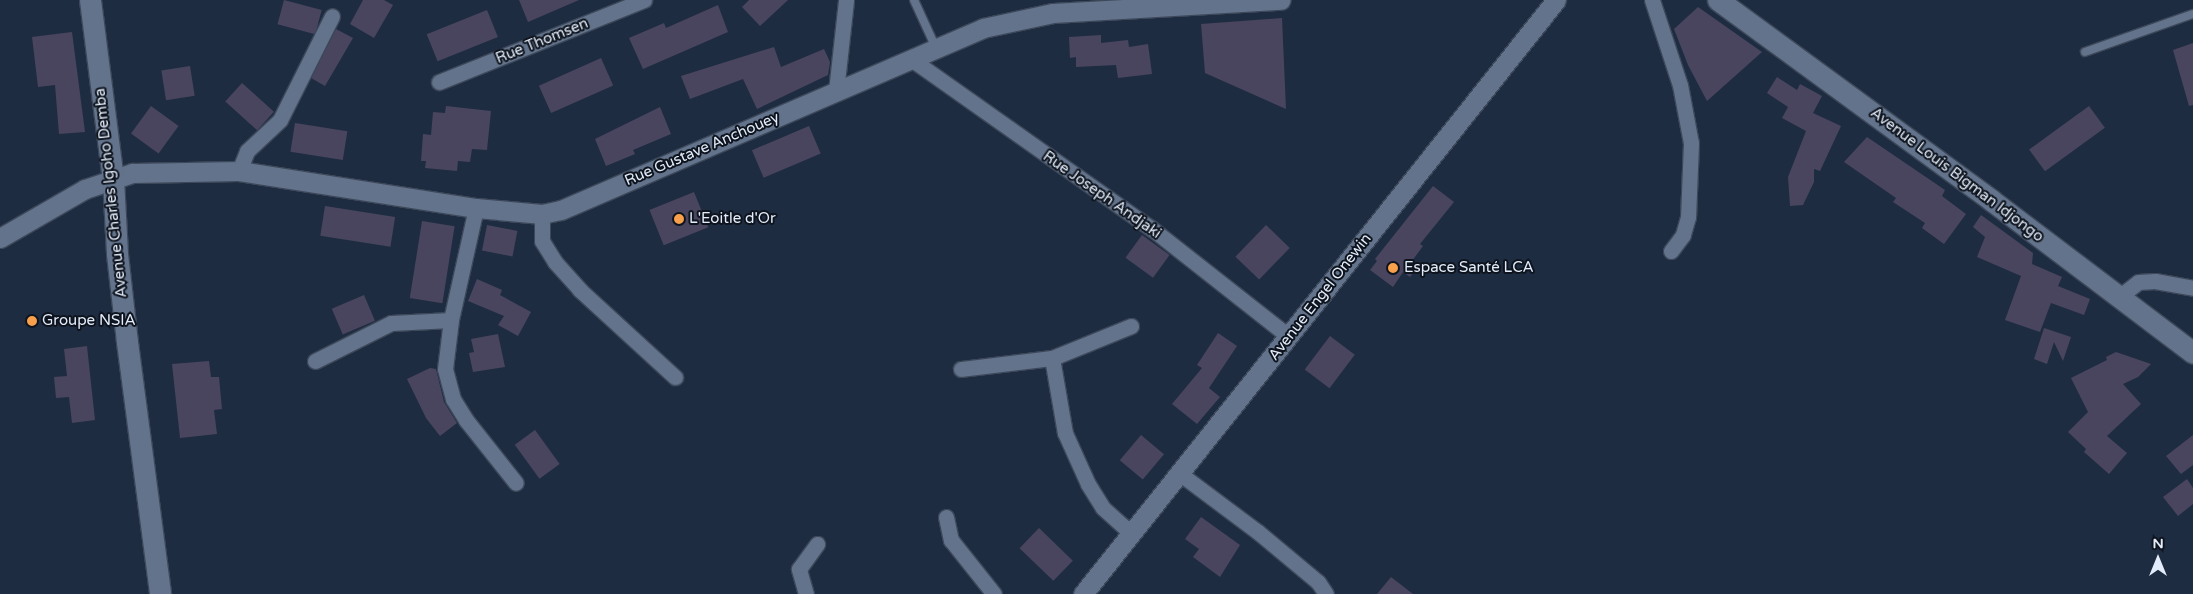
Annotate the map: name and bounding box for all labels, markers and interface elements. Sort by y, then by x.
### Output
street label: Rue Thomsen [493,14,591,68]
street label: Avenue Charles Igoho Demba [91,87,131,299]
street label: Avenue Louis Bigman Idjongo [1867,104,2047,246]
street label: Rue Gustave Anchouey [622,108,782,190]
street label: Rue Joseph Andjaki [1039,147,1165,243]
place label: L'Eoitle d'Or [689,210,776,228]
marker: L'Eoitle d'Or [673,213,685,225]
street label: Avenue Engel Onewin [1265,230,1375,364]
place label: Espace Santé LCA [1404,259,1534,277]
marker: Espace Santé LCA [1386,261,1400,275]
place label: Groupe NSIA [42,312,136,330]
marker: Groupe NSIA [26,315,38,327]
north arrow [2133,534,2183,584]
text: N [2152,535,2164,552]

